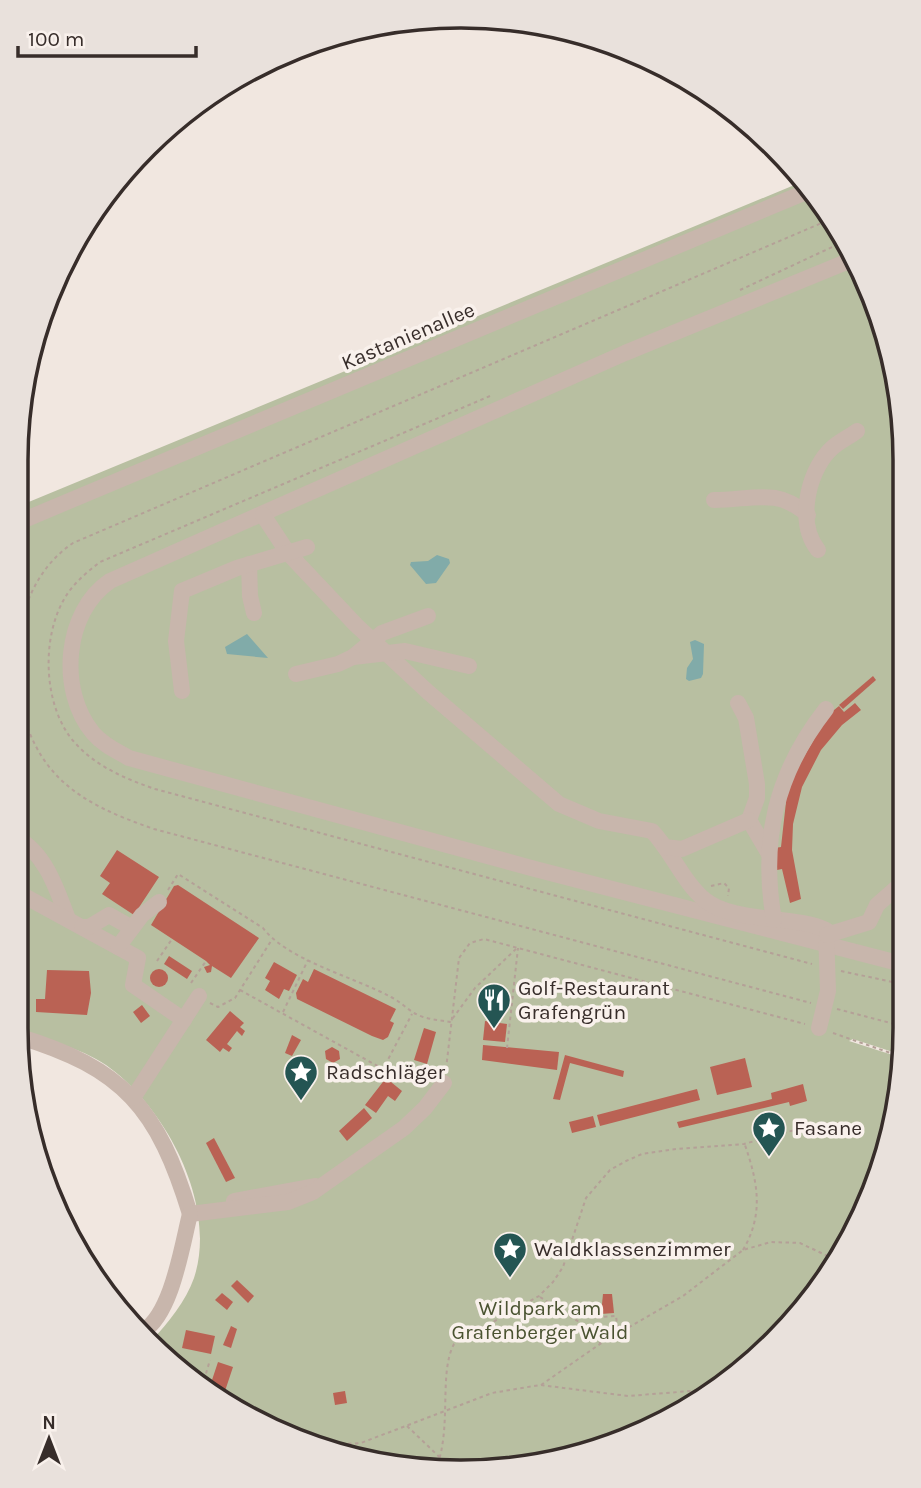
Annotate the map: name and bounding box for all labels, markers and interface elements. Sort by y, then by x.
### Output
scale bar [18,14,196,58]
text: 100 m [28,27,85,51]
street label: Kastanienallee [338,297,478,375]
place label: Golf-Restaurant Grafengrün [518,976,670,1024]
restaurant icon: Golf-Restaurant Grafengrün [475,981,513,1030]
place icon: Radschläger [282,1053,320,1102]
place label: Radschläger [326,1060,445,1084]
place icon: Fasane [750,1109,788,1158]
place label: Fasane [794,1116,862,1140]
place icon: Waldklassenzimmer [491,1230,529,1279]
place label: Waldklassenzimmer [534,1237,731,1261]
park label: Wildpark am Grafenberger Wald [451,1296,629,1344]
north arrow [14,1404,84,1474]
text: N [42,1412,56,1434]

